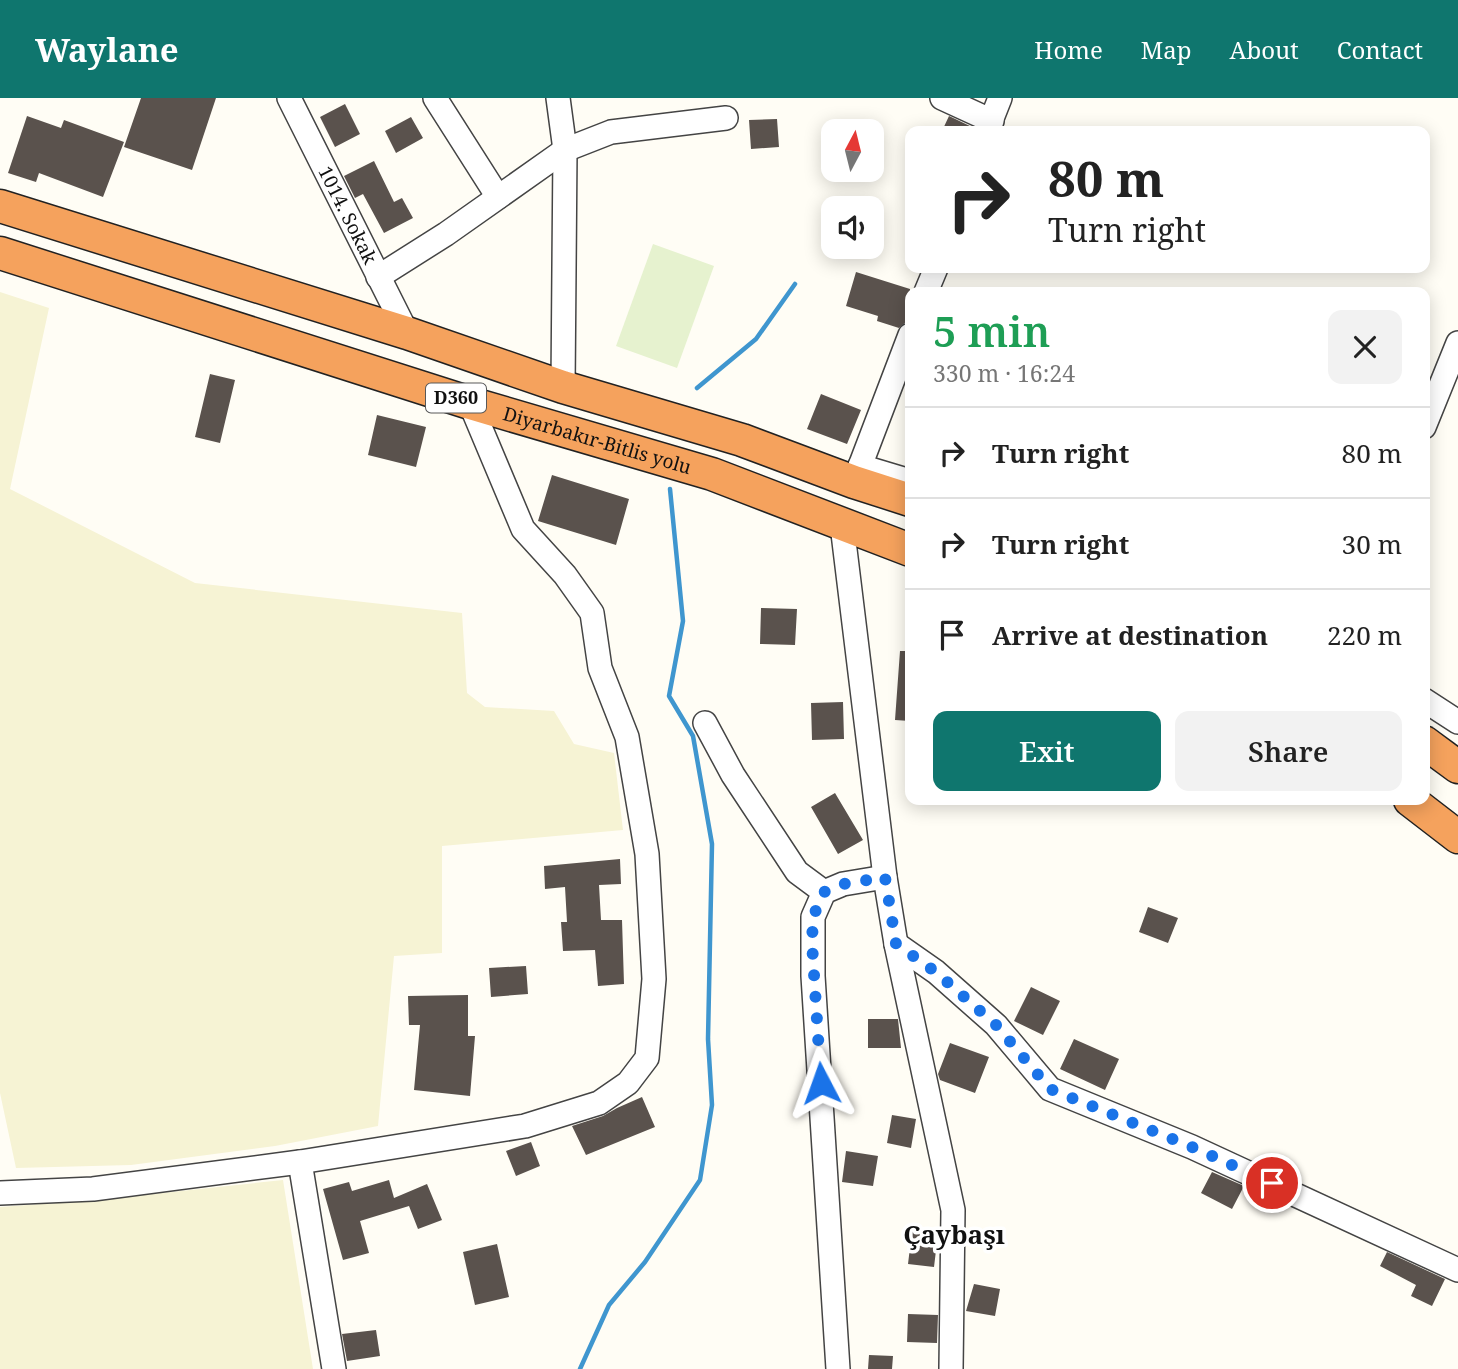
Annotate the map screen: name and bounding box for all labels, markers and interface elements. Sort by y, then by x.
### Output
text: Waylane [35,27,179,72]
text: Home [1034,33,1103,66]
text: Map [1141,33,1192,66]
text: About [1230,33,1299,66]
text: Contact [1337,33,1423,66]
north arrow [821,119,884,182]
map controls [821,119,884,259]
text: 80 m [1048,145,1164,211]
icon: right [933,154,1024,245]
street label: 1014. Sokak [312,162,384,269]
button: sound [821,196,884,259]
text: Turn right [1048,208,1206,251]
text: 5 min [933,302,1050,359]
button: close [1328,310,1402,384]
text: 330 m · 16:24 [933,357,1075,389]
road number: D360 [426,384,486,412]
street label: Diyarbakır-Bitlis yolu [500,400,695,480]
icon: right [933,434,971,472]
text: Turn right [992,435,1129,471]
text: 80 m [1342,435,1402,471]
icon: right [933,525,971,563]
text: Turn right [992,526,1129,562]
text: 30 m [1342,526,1402,562]
icon: arrive [933,616,971,654]
text: Arrive at destination [992,617,1268,653]
text: 220 m [1327,617,1402,653]
button: Exit [933,711,1161,791]
button: Share [1175,711,1402,791]
position arrow [784,1046,858,1120]
pin [1242,1153,1302,1213]
icon: arrive [1253,1164,1291,1202]
district label: Çaybaşı [903,1216,1005,1252]

